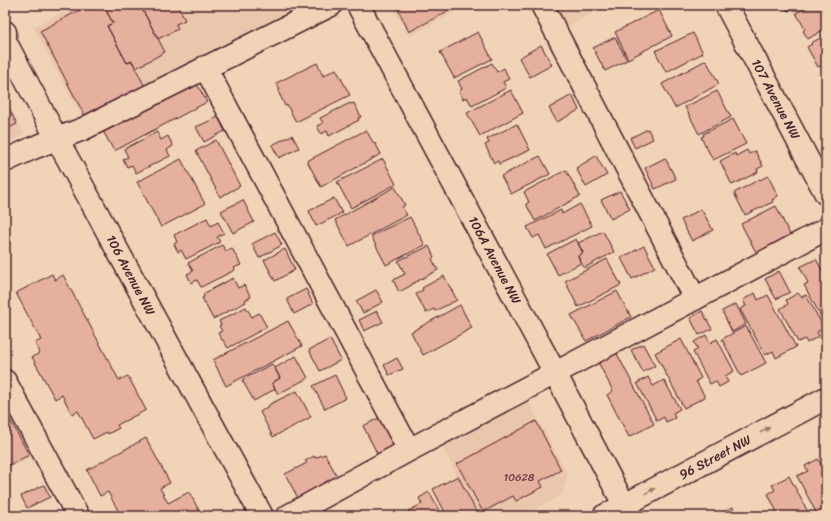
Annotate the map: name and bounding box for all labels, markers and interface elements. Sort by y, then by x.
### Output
street label: 107 Avenue NW [745,54,807,144]
street label: 106A Avenue NW [462,212,528,309]
street label: 106 Avenue NW [100,230,162,320]
one-way arrow [759,427,771,434]
street label: 96 Street NW [675,428,756,486]
house number: 10628 [504,468,535,487]
one-way arrow [645,488,656,495]

